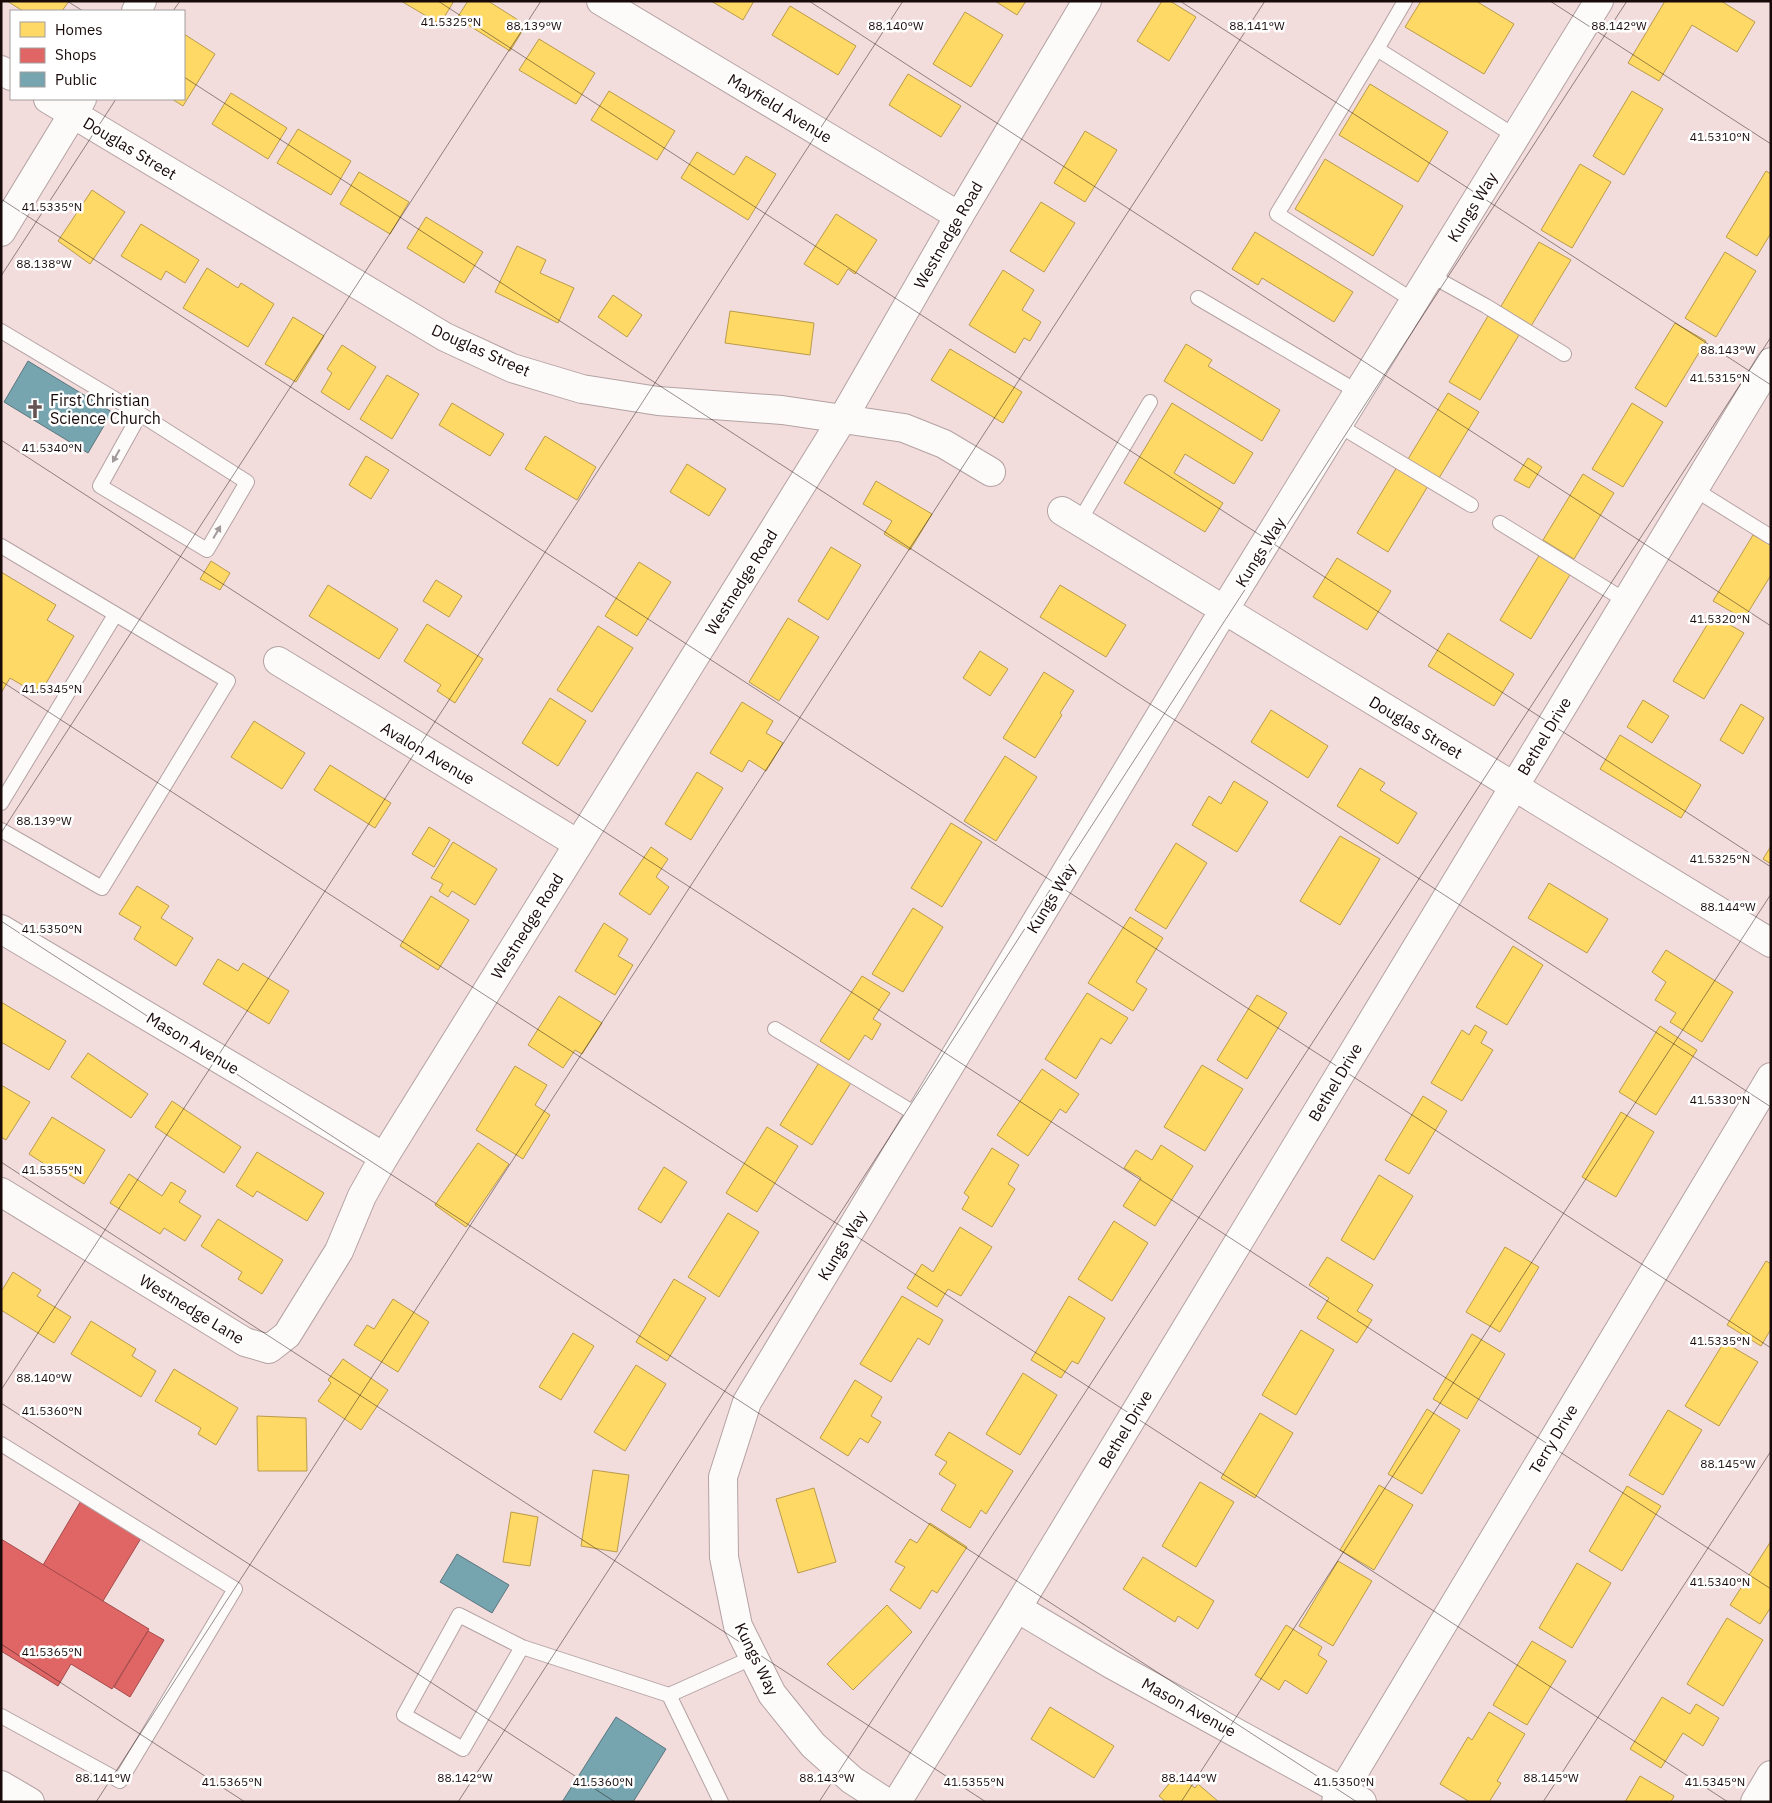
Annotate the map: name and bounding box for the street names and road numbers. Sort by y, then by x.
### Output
street label: Mayfield Avenue [724,69,836,147]
street label: Douglas Street [80,112,180,184]
street label: Kungs Way [1443,168,1501,246]
street label: Westnedge Road [909,178,987,292]
street label: Douglas Street [429,319,533,381]
street label: Kungs Way [1231,513,1289,591]
street label: Westnedge Road [700,525,782,639]
street label: Douglas Street [1366,691,1466,763]
street label: Bethel Drive [1513,693,1575,779]
street label: Avalon Avenue [378,717,479,789]
street label: Kungs Way [1022,859,1080,937]
street label: Westnedge Road [486,869,568,983]
street label: Mason Avenue [143,1007,243,1079]
street label: Bethel Drive [1304,1039,1366,1125]
street label: Kungs Way [813,1206,871,1284]
street label: Westnedge Lane [136,1270,248,1348]
street label: Bethel Drive [1094,1386,1156,1472]
street label: Terry Drive [1524,1400,1582,1477]
street label: Kungs Way [731,1619,783,1699]
street label: Mason Avenue [1138,1673,1240,1741]

